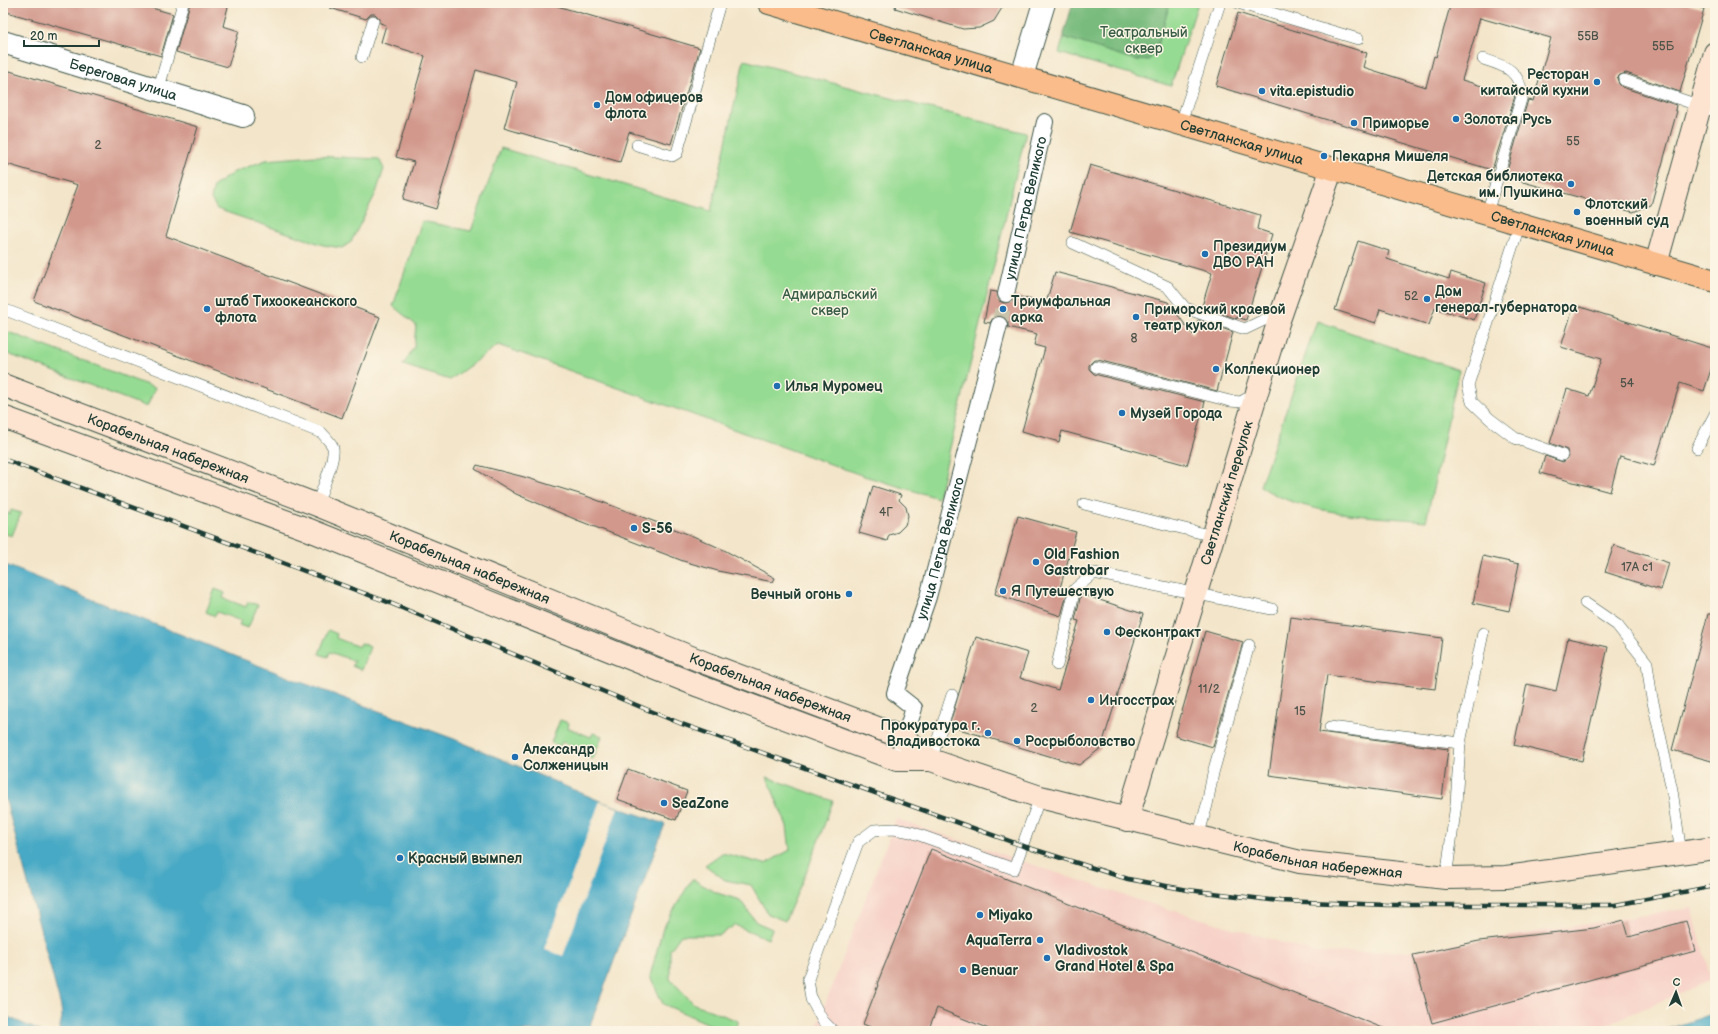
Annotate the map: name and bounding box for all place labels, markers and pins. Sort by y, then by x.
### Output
place label: Ресторан китайской кухни [1480,66,1589,99]
marker: Ресторан китайской кухни [1592,77,1602,87]
place label: vita.epistudio [1269,83,1354,100]
marker: vita.epistudio [1257,86,1267,96]
place label: Дом офицеров флота [605,89,703,122]
marker: Дом офицеров флота [592,100,602,110]
place label: Золотая Русь [1464,111,1553,128]
marker: Золотая Русь [1451,114,1461,124]
place label: Приморье [1362,115,1429,132]
marker: Приморье [1349,118,1359,128]
place label: Пекарня Мишеля [1332,148,1449,165]
marker: Пекарня Мишеля [1319,151,1329,161]
place label: Детская библиотека им. Пушкина [1427,168,1564,201]
marker: Детская библиотека им. Пушкина [1566,179,1576,189]
place label: Флотский военный суд [1585,196,1669,229]
marker: Флотский военный суд [1572,207,1582,217]
place label: Президиум ДВО РАН [1213,238,1287,271]
marker: Президиум ДВО РАН [1200,249,1210,259]
place label: Дом генерал-губернатора [1435,283,1578,316]
place label: штаб Тихоокеанского флота [215,293,357,326]
place label: Триумфальная арка [1011,293,1111,326]
marker: Дом генерал-губернатора [1422,294,1432,304]
place label: Приморский краевой театр кукол [1144,301,1286,334]
marker: штаб Тихоокеанского флота [202,304,212,314]
marker: Триумфальная арка [998,304,1008,314]
marker: Приморский краевой театр кукол [1131,312,1141,322]
place label: Коллекционер [1224,361,1321,378]
marker: Коллекционер [1211,364,1221,374]
place label: Илья Муромец [785,378,883,395]
marker: Илья Муромец [772,381,782,391]
place label: Музей Города [1130,405,1223,422]
marker: Музей Города [1117,408,1127,418]
place label: S-56 [642,520,673,537]
marker: S-56 [629,523,639,533]
place label: Old Fashion Gastrobar [1044,546,1120,579]
marker: Old Fashion Gastrobar [1031,557,1041,567]
place label: Я Путешествую [1011,583,1114,600]
place label: Вечный огонь [750,586,842,603]
marker: Я Путешествую [998,586,1008,596]
marker: Вечный огонь [844,589,854,599]
place label: Фесконтракт [1115,624,1201,641]
marker: Фесконтракт [1102,627,1112,637]
place label: Ингосстрах [1099,692,1175,709]
marker: Ингосстрах [1086,695,1096,705]
place label: Прокуратура г. Владивостока [880,717,981,750]
marker: Прокуратура г. Владивостока [983,728,993,738]
place label: Росрыболовство [1025,733,1136,750]
marker: Росрыболовство [1012,736,1022,746]
place label: Александр Солженицын [522,741,609,774]
marker: Александр Солженицын [510,752,520,762]
place label: SeaZone [672,795,729,812]
marker: SeaZone [659,798,669,808]
place label: Красный вымпел [408,850,523,867]
marker: Красный вымпел [395,853,405,863]
place label: Miyako [988,907,1033,924]
marker: Miyako [975,910,985,920]
place label: AquaTerra [965,932,1032,949]
marker: AquaTerra [1035,935,1045,945]
place label: Vladivostok Grand Hotel & Spa [1055,942,1174,975]
marker: Vladivostok Grand Hotel & Spa [1042,953,1052,963]
place label: Benuar [971,962,1019,979]
marker: Benuar [958,965,968,975]

